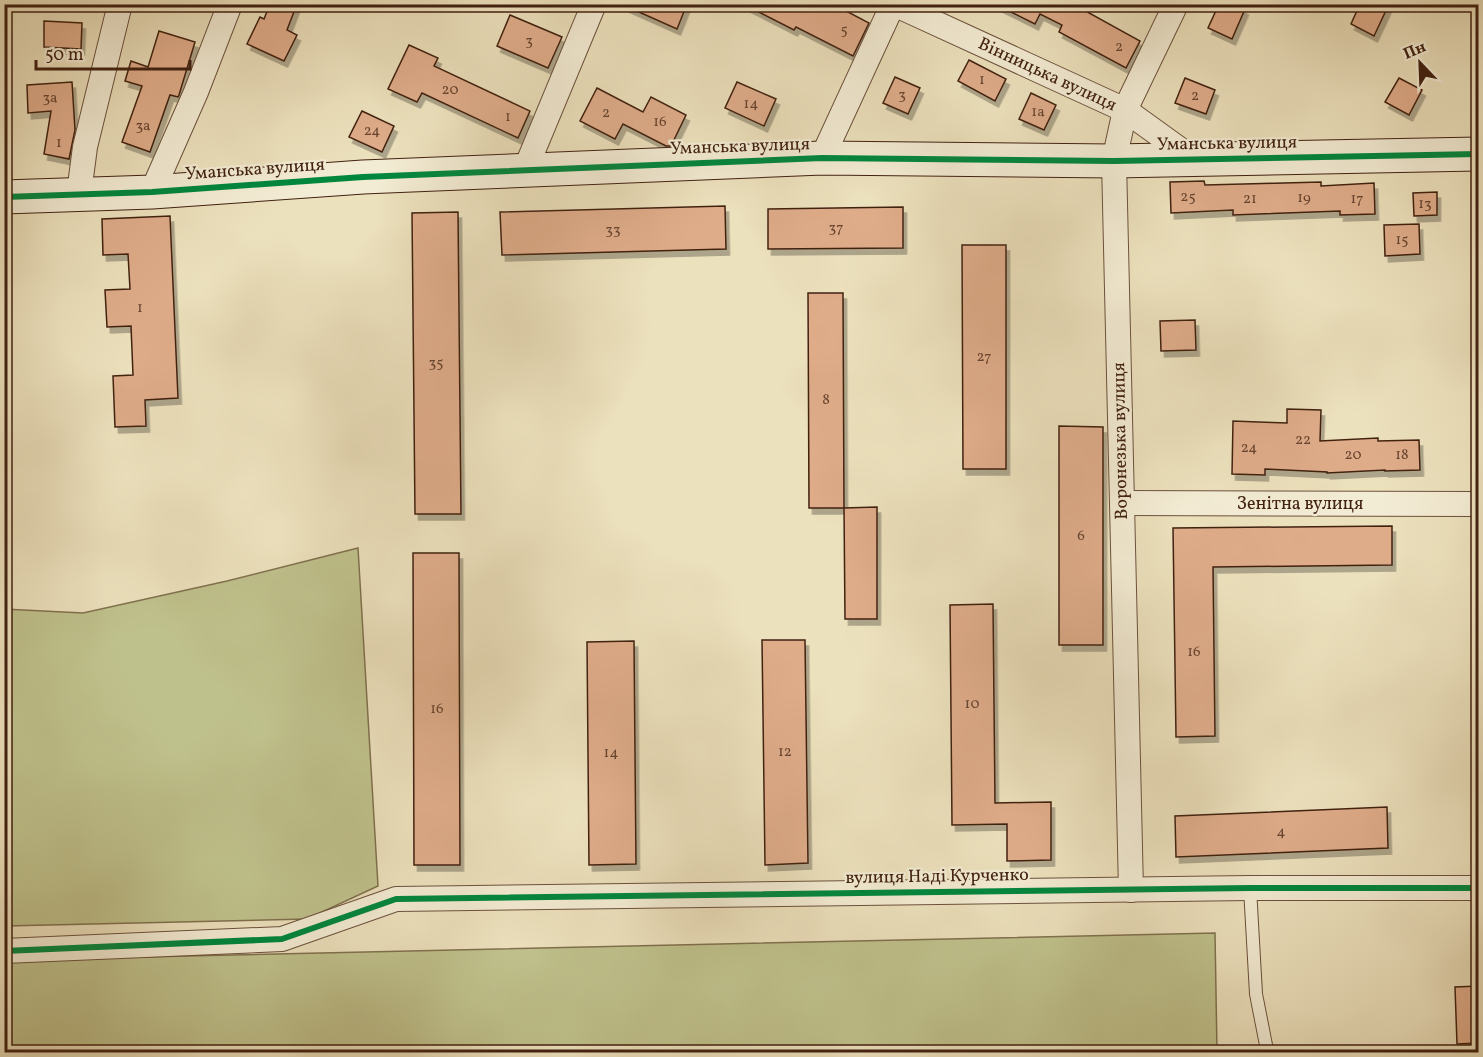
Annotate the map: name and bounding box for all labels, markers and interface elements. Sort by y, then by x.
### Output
house number: 5 [840,20,848,41]
house number: 3 [525,31,533,52]
street label: Вінницька вулиця [974,32,1120,118]
scale bar [36,33,190,71]
north arrow [1390,33,1450,93]
text: Пн [1400,36,1430,66]
house number: 2 [1115,37,1123,58]
text: 50 m [45,43,84,68]
house number: 1 [979,70,985,91]
house number: 20 [442,80,458,101]
house number: 3 [898,85,906,106]
house number: 2 [1191,86,1199,107]
house number: 3а [42,88,58,109]
house number: 14 [744,94,758,115]
house number: 1а [1031,102,1045,123]
house number: 2 [602,103,610,124]
house number: 1 [505,107,511,128]
house number: 16 [653,112,667,133]
house number: 3а [135,116,151,137]
house number: 24 [364,121,380,142]
street label: Уманська вулиця [1157,130,1297,158]
street label: Уманська вулиця [670,132,810,162]
house number: 1 [56,133,62,154]
street label: Уманська вулиця [184,153,326,187]
house number: 25 [1180,187,1196,208]
house number: 19 [1297,188,1311,209]
house number: 21 [1243,189,1257,210]
house number: 17 [1350,189,1364,210]
house number: 13 [1418,194,1432,215]
house number: 37 [829,218,843,239]
house number: 33 [605,220,621,241]
house number: 15 [1395,230,1409,251]
house number: 1 [137,298,143,319]
house number: 27 [977,347,991,368]
house number: 35 [429,353,443,374]
street label: Воронезька вулиця [1107,362,1135,520]
house number: 8 [822,390,830,411]
house number: 22 [1295,430,1311,451]
house number: 24 [1241,438,1257,459]
house number: 20 [1345,445,1361,466]
house number: 18 [1395,445,1409,466]
street label: Зенітна вулиця [1237,492,1363,517]
house number: 6 [1077,526,1085,547]
house number: 16 [1187,642,1201,663]
house number: 10 [965,694,979,715]
house number: 16 [430,699,444,720]
house number: 12 [778,742,792,763]
house number: 14 [604,743,618,764]
house number: 4 [1277,822,1286,843]
street label: вулиця Наді Курченко [845,863,1029,891]

